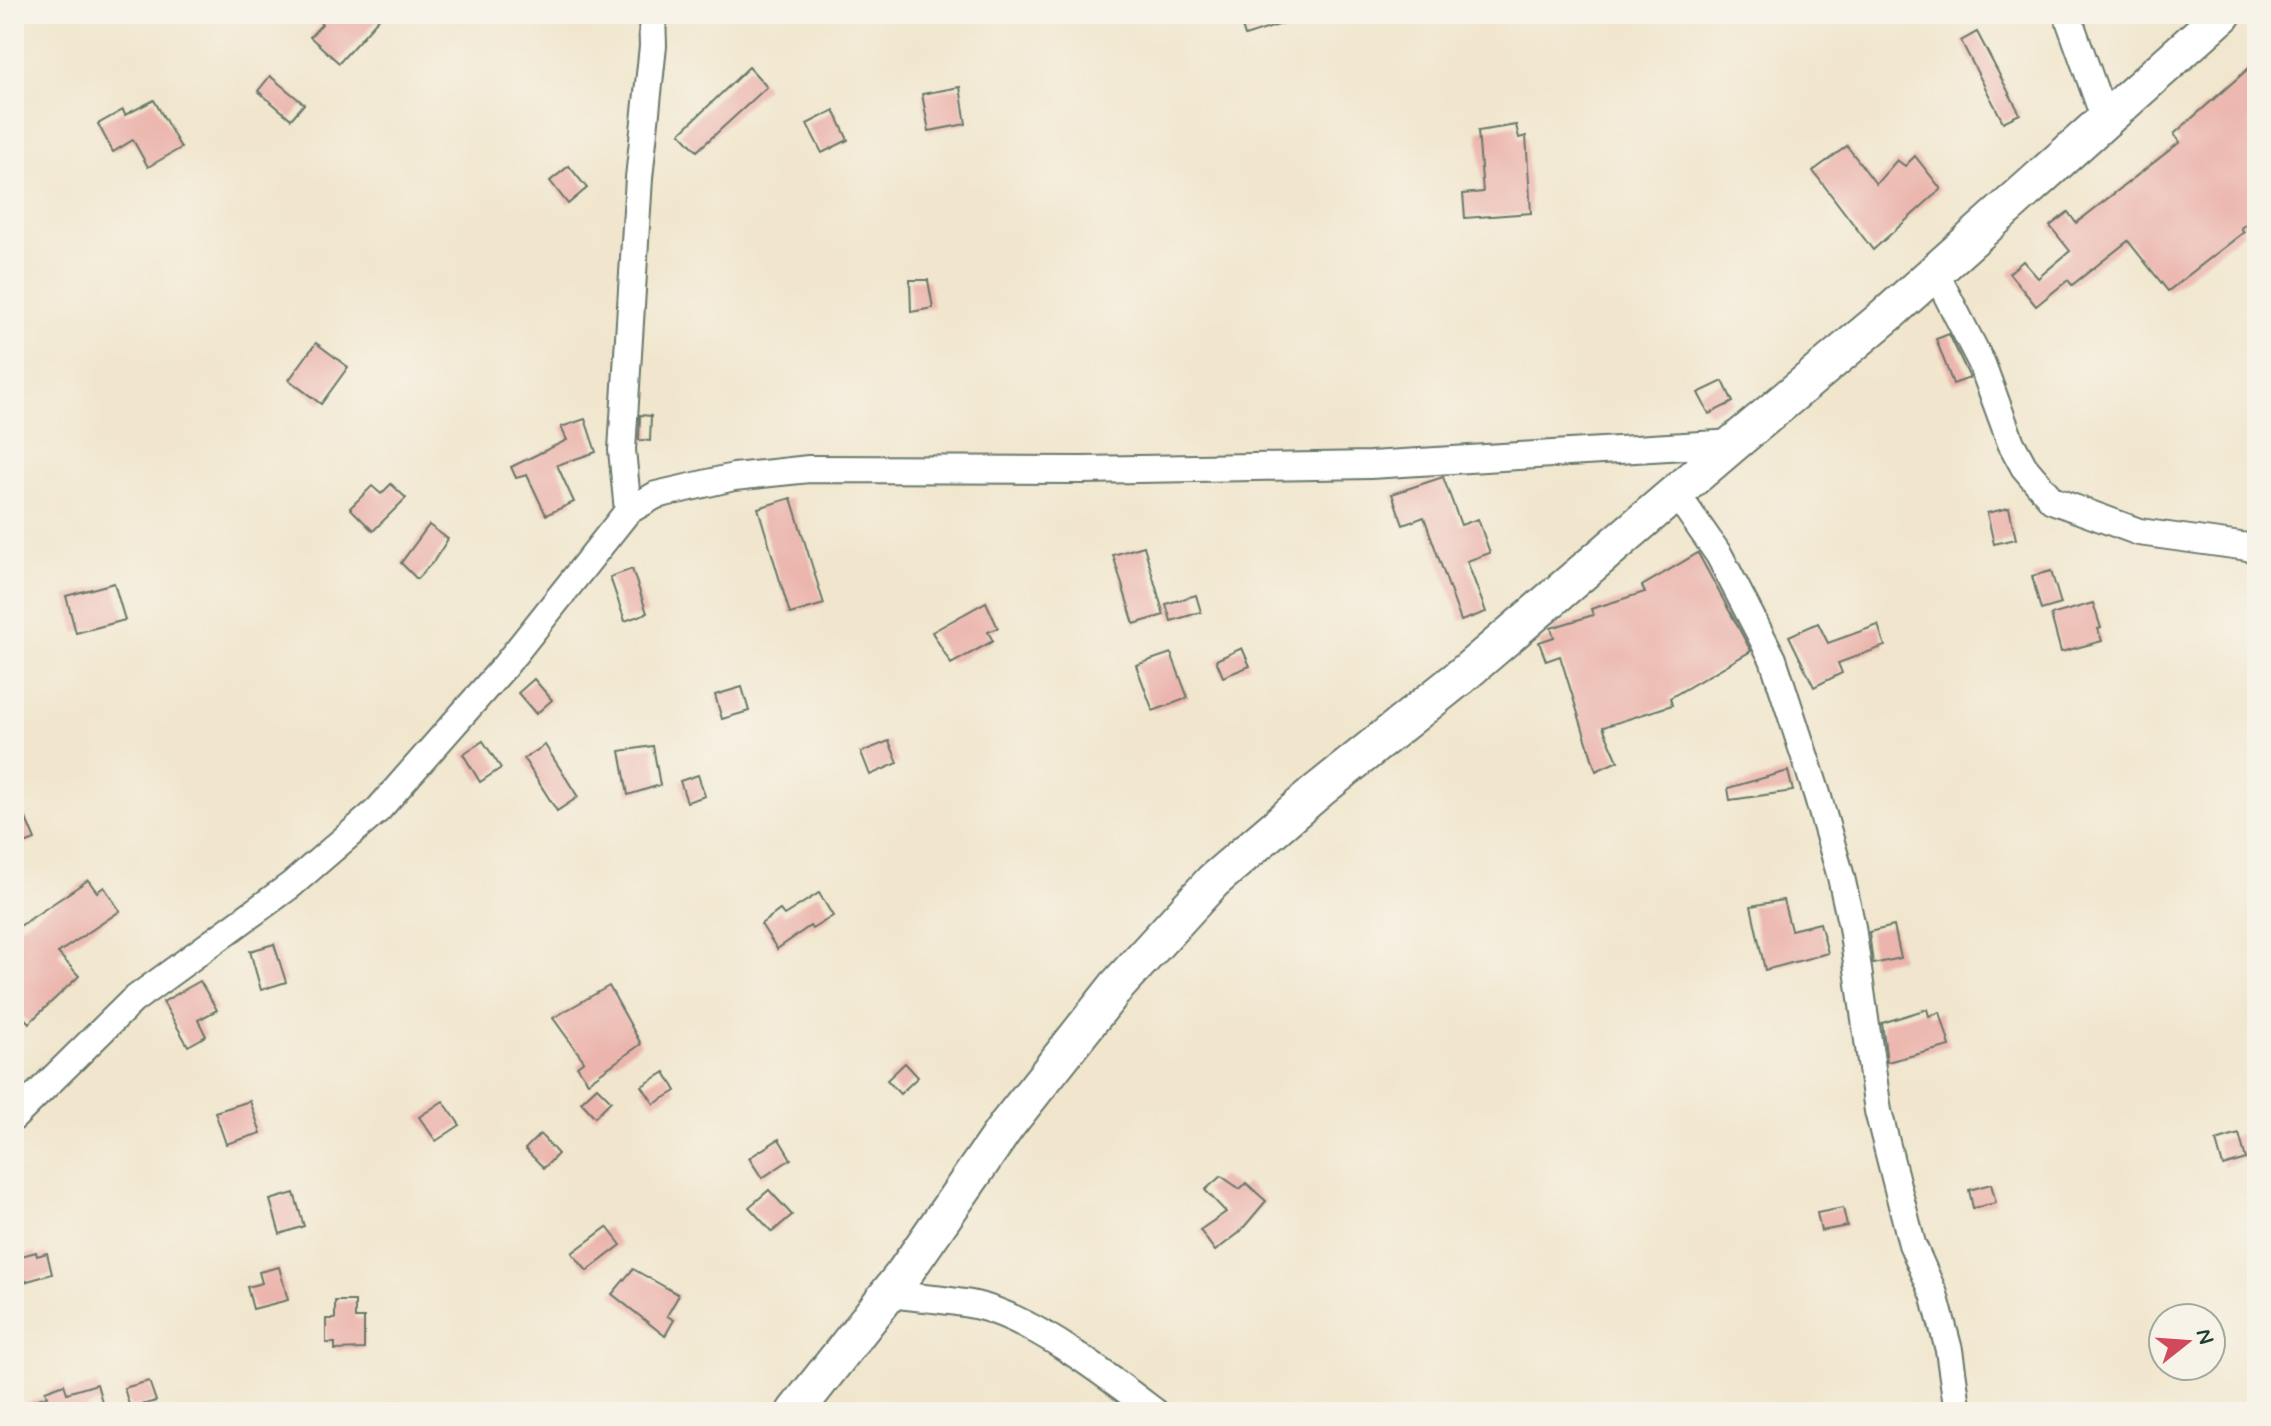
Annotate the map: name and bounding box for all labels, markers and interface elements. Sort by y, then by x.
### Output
north arrow [2147,1302,2227,1382]
text: N [2189,1326,2220,1348]

